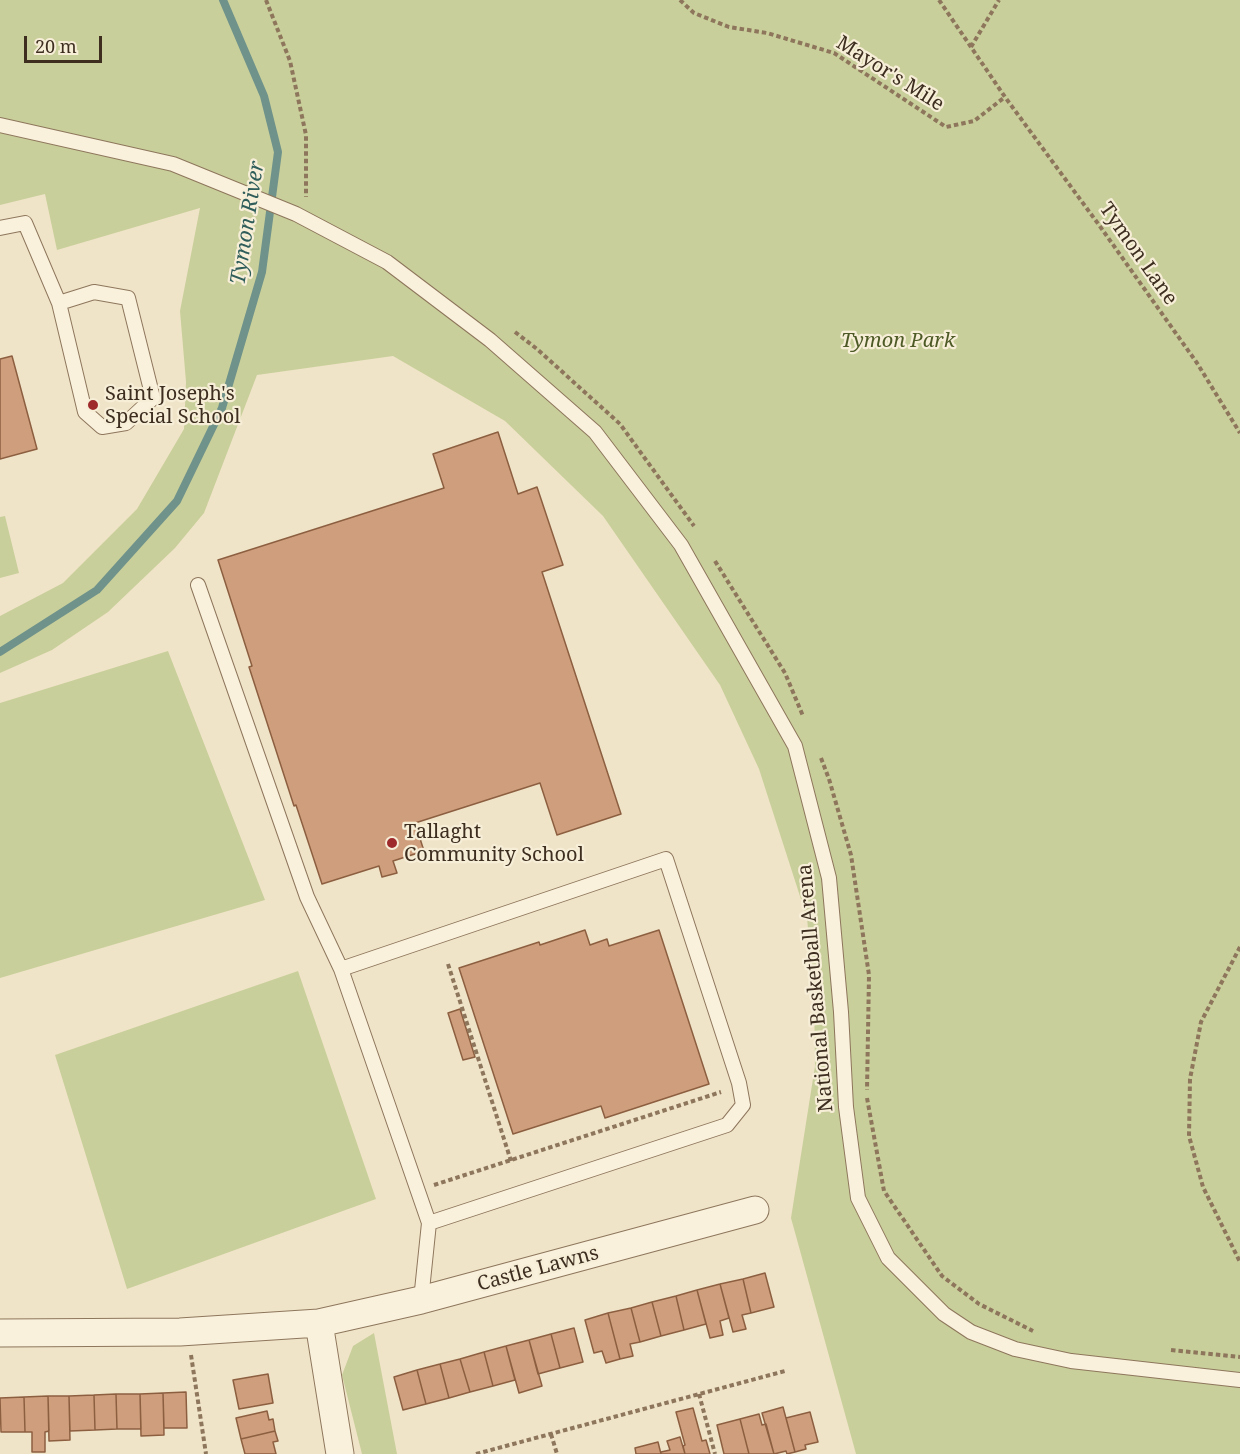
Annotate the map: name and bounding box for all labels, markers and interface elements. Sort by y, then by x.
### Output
scale bar [27,24,105,62]
street label: Mayor's Mile [832,31,948,117]
text: 20 m [35,34,77,58]
water label: Tymon River [226,159,270,287]
street label: Tymon Lane [1094,198,1182,310]
park label: Tymon Park [841,329,955,353]
place label: Saint Joseph's Special School [105,382,240,429]
marker: Saint Joseph's Special School [86,398,100,412]
place label: Tallaght Community School [404,820,584,867]
marker: Tallaght Community School [385,836,399,850]
street label: National Basketball Arena [793,863,839,1113]
street label: Castle Lawns [475,1241,601,1297]

